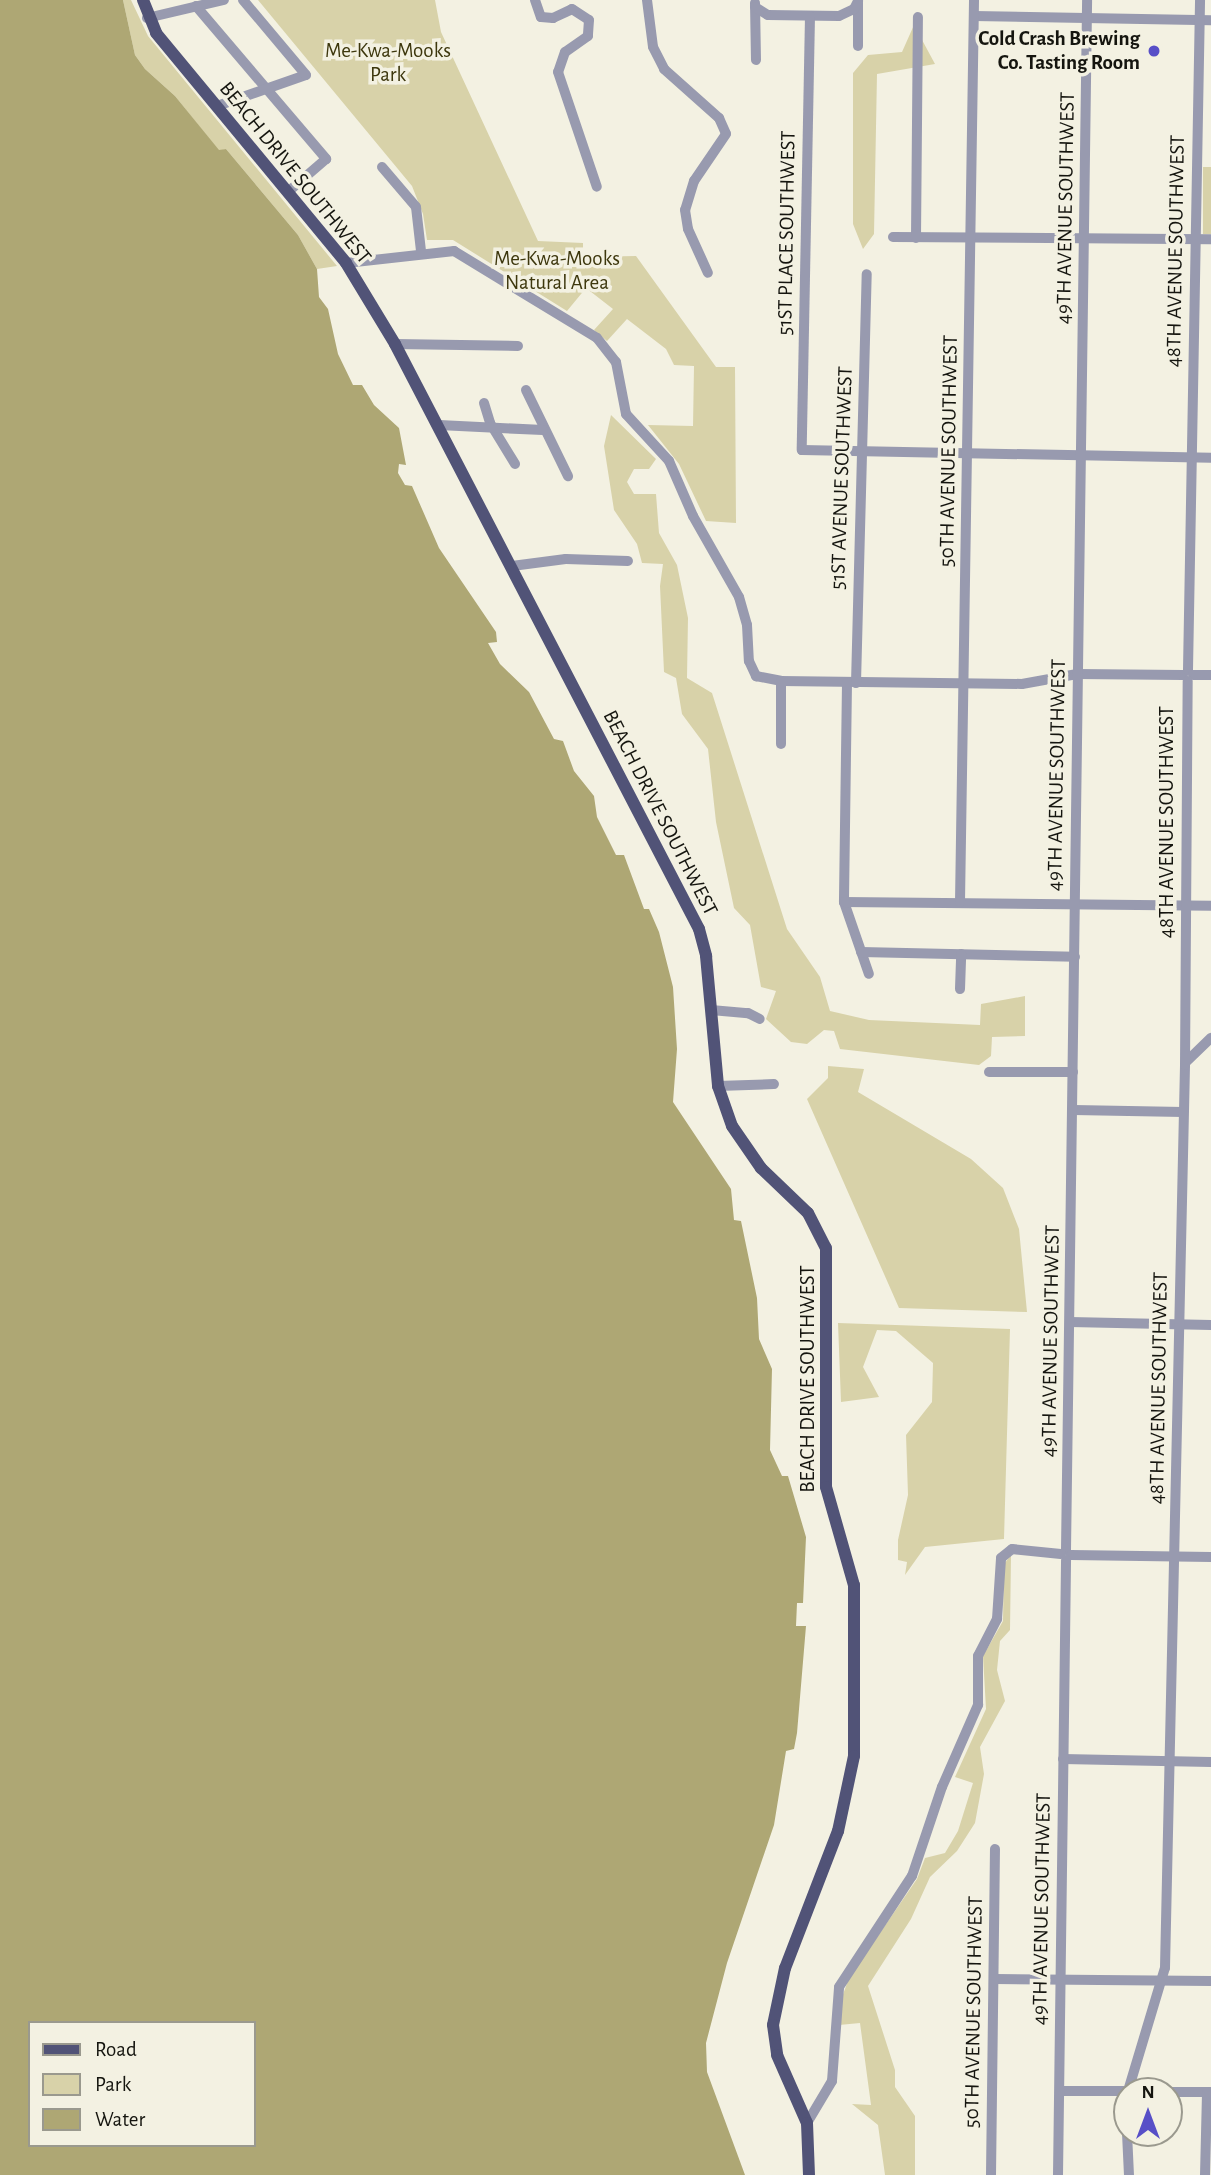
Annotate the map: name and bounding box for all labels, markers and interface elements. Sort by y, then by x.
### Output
place label: Cold Crash Brewing Co. Tasting Room [978,26,1140,76]
park label: Me-Kwa-Mooks Park [325,38,451,88]
marker: Cold Crash Brewing Co. Tasting Room [1146,43,1162,59]
street label: BEACH DRIVE SOUTHWEST [214,77,376,269]
street label: 49TH AVENUE SOUTHWEST [1051,92,1081,324]
street label: 51ST PLACE SOUTHWEST [773,130,801,336]
street label: 48TH AVENUE SOUTHWEST [1161,135,1191,367]
park label: Me-Kwa-Mooks Natural Area [494,246,620,296]
street label: 50TH AVENUE SOUTHWEST [934,335,964,567]
street label: 51ST AVENUE SOUTHWEST [826,366,858,590]
street label: 49TH AVENUE SOUTHWEST [1042,659,1072,891]
street label: BEACH DRIVE SOUTHWEST [597,706,723,920]
street label: 48TH AVENUE SOUTHWEST [1154,706,1180,938]
street label: 49TH AVENUE SOUTHWEST [1036,1225,1066,1457]
street label: BEACH DRIVE SOUTHWEST [795,1265,821,1493]
street label: 48TH AVENUE SOUTHWEST [1144,1272,1174,1504]
street label: 49TH AVENUE SOUTHWEST [1027,1793,1057,2025]
street label: 50TH AVENUE SOUTHWEST [959,1896,989,2128]
legend [28,2021,256,2147]
text: Road [95,2039,137,2060]
text: Park [95,2074,131,2095]
north arrow [1113,2077,1183,2147]
text: N [1141,2083,1155,2102]
text: Water [95,2109,145,2130]

